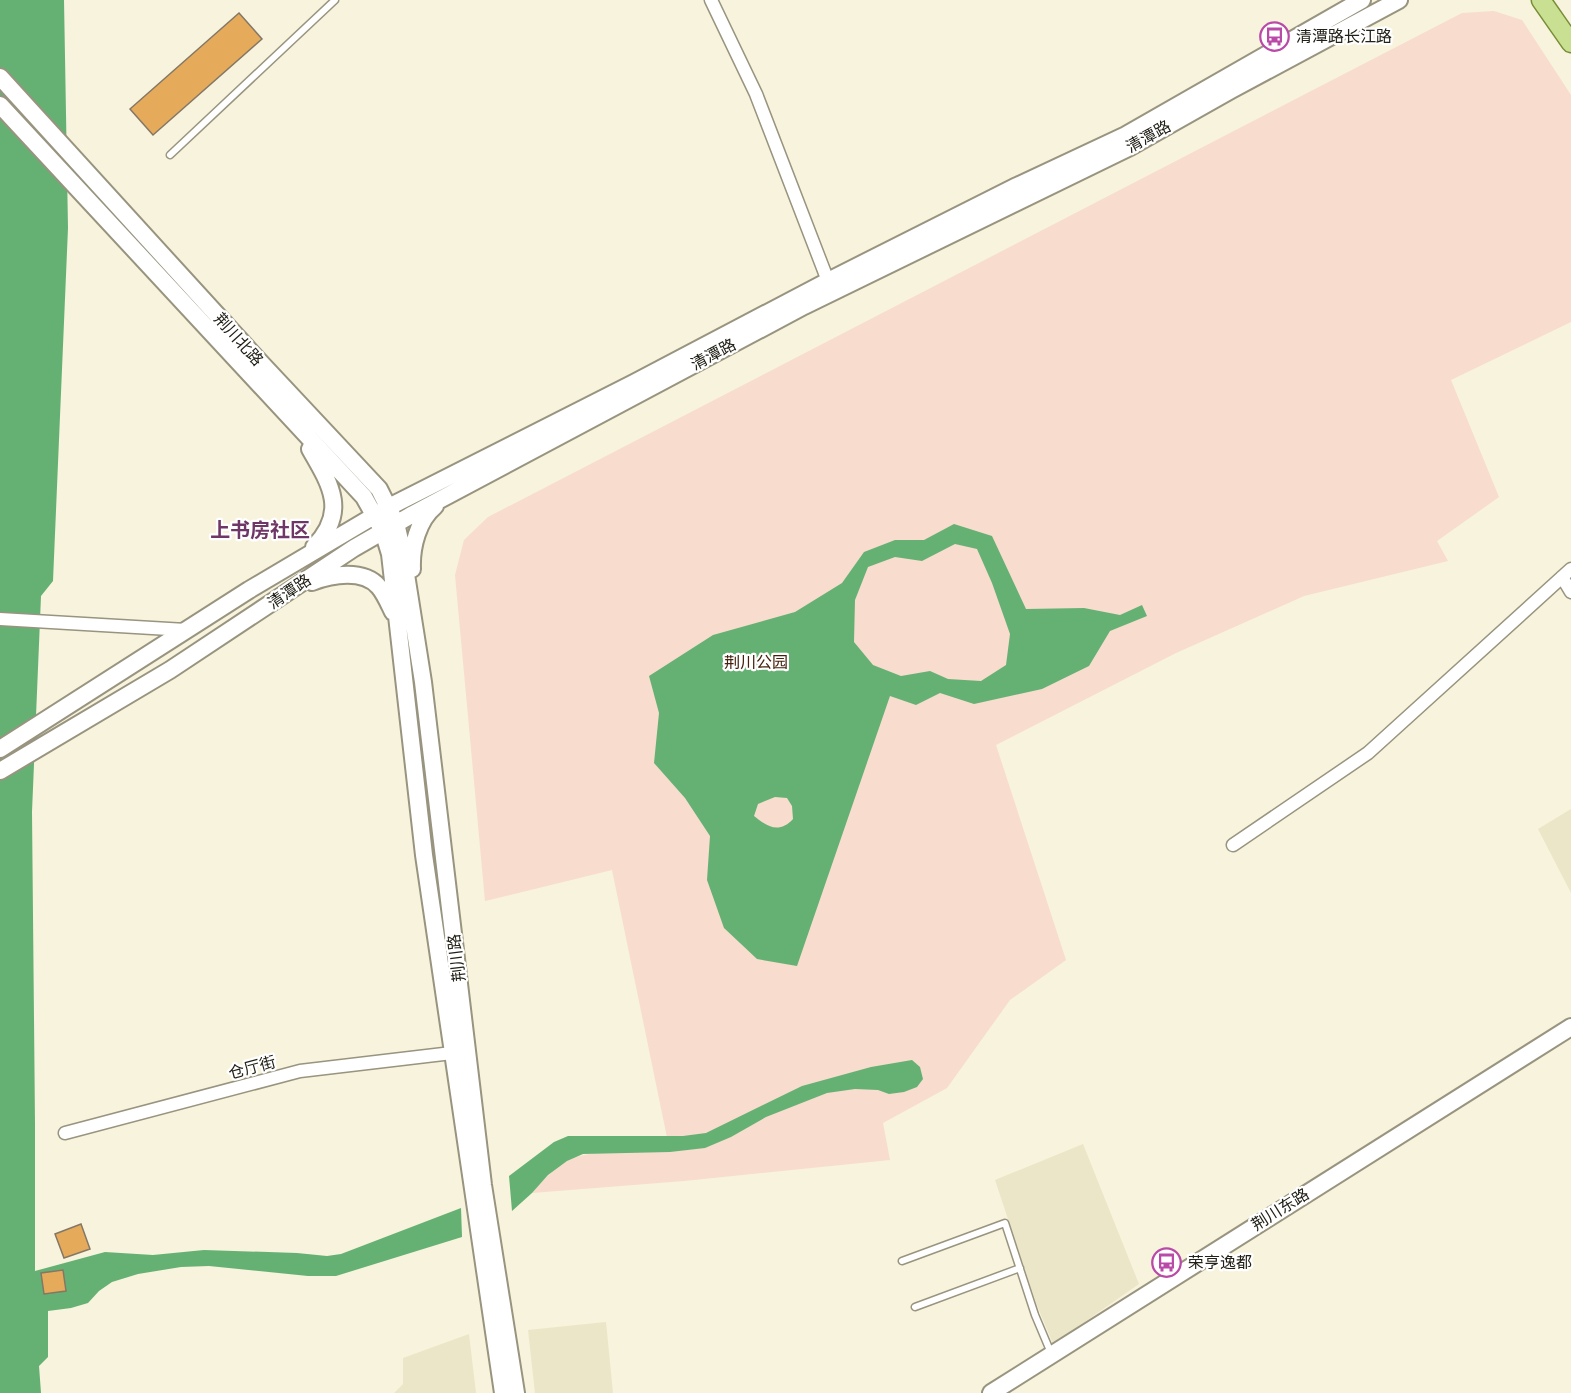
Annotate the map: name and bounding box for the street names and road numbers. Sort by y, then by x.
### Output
street label: 清潭路 [1122,116,1174,157]
street label: 荆川北路 [209,309,268,370]
street label: 清潭路 [687,334,739,375]
street label: 清潭路 [264,569,315,614]
street label: 荆川路 [443,933,470,983]
street label: 仓厅街 [226,1051,278,1084]
street label: 荆川东路 [1248,1184,1313,1235]

